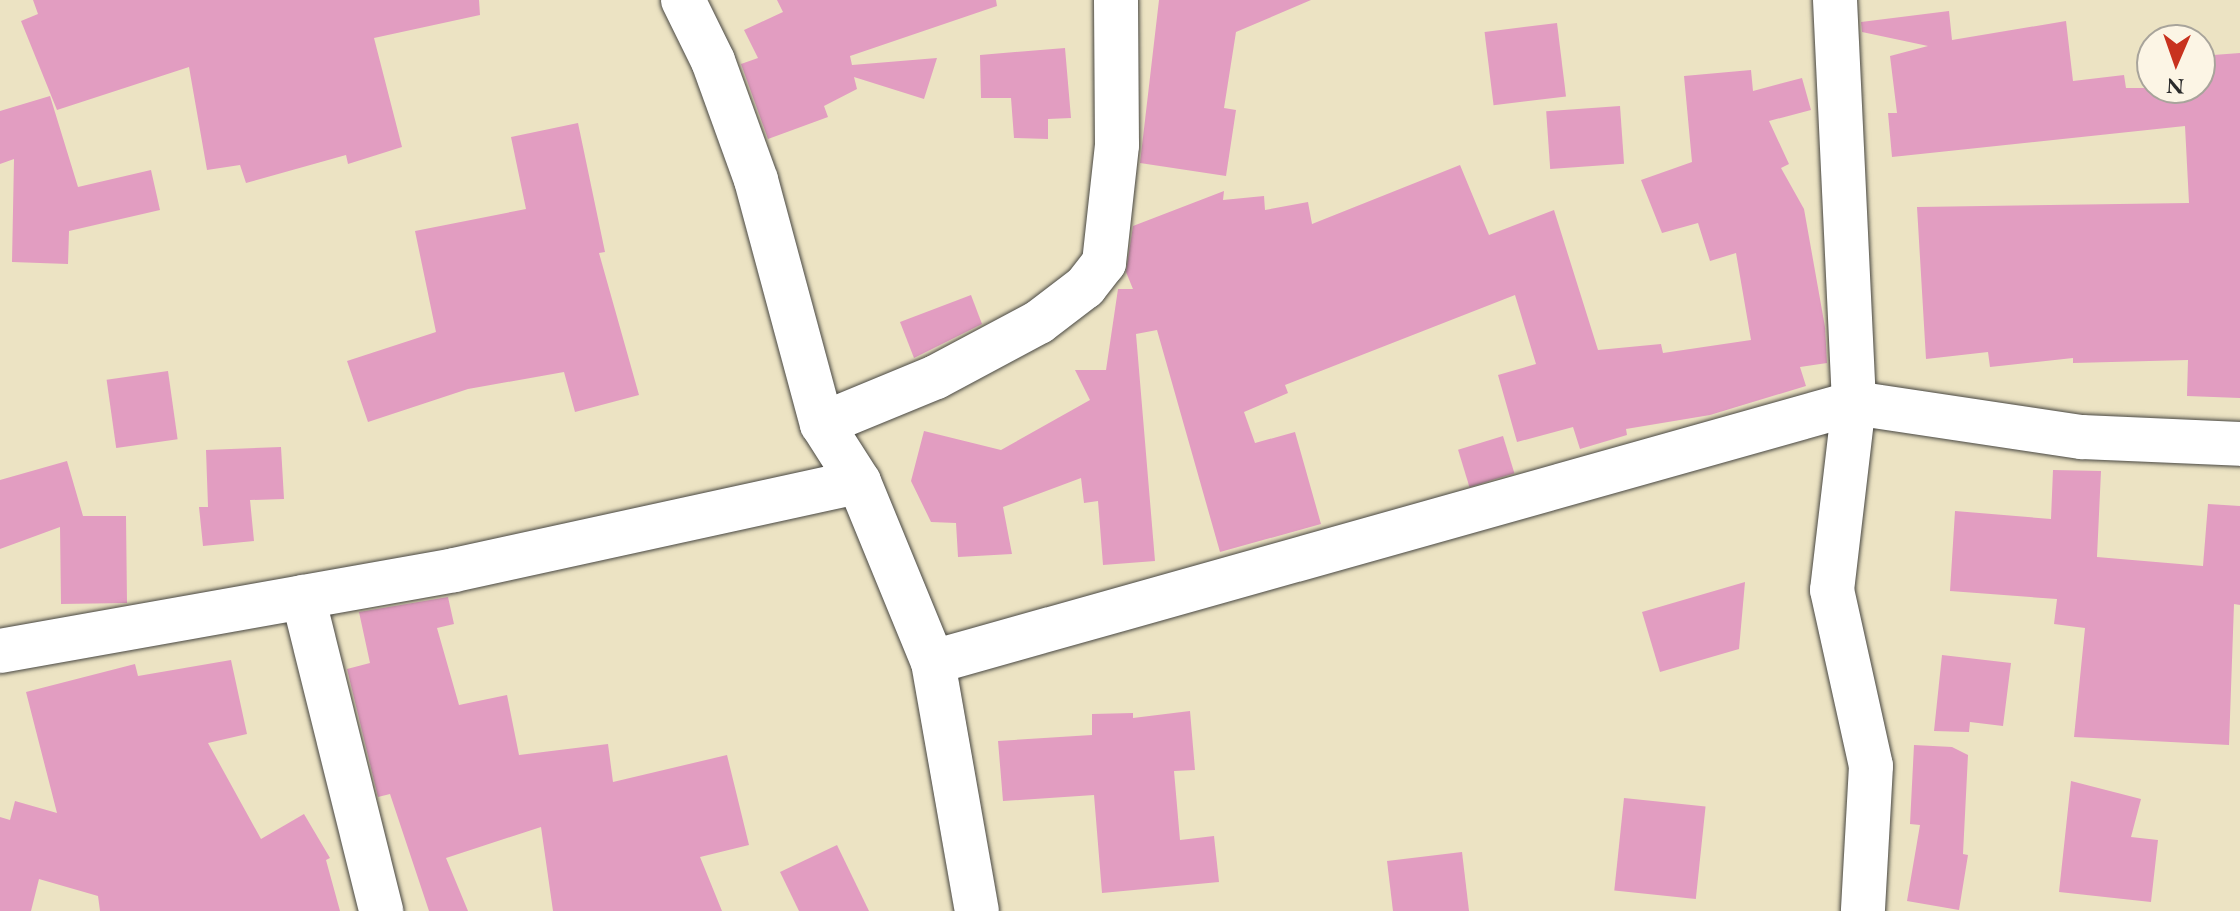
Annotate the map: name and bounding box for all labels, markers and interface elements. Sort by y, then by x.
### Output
north arrow [2136,24,2216,104]
text: N [2166,72,2185,101]

